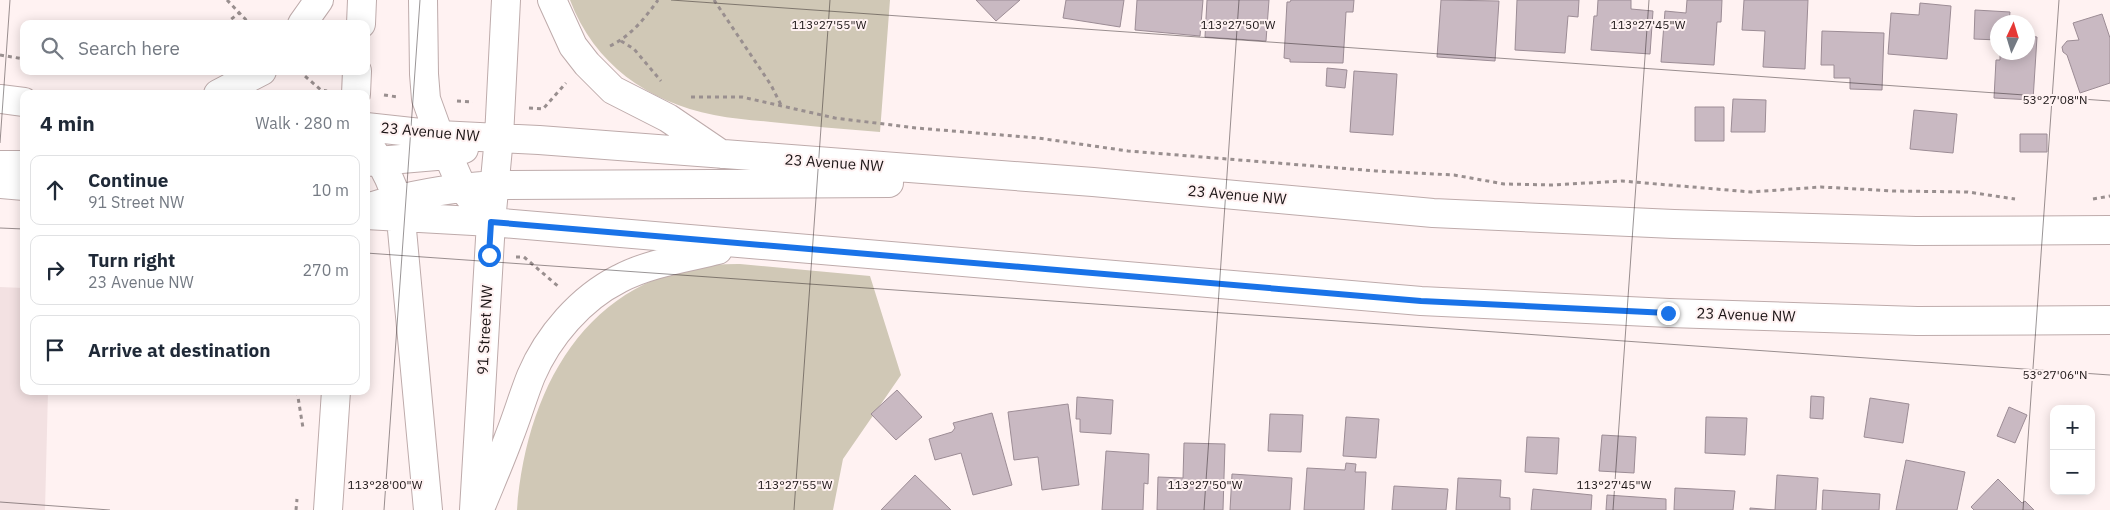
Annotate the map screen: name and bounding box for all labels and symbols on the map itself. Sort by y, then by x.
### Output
north arrow [1990,15,2035,60]
text: 113°27'55"W [792,17,867,32]
text: 113°27'50"W [1201,17,1276,32]
text: 113°27'45"W [1611,17,1686,32]
text: 53°27'08"N [2022,92,2088,107]
street label: 23 Avenue NW [380,118,481,145]
street label: 23 Avenue NW [784,150,885,175]
street label: 23 Avenue NW [1187,181,1288,208]
route start [478,244,501,267]
street label: 91 Street NW [473,284,496,376]
route end [1657,302,1680,325]
street label: 23 Avenue NW [1696,303,1797,326]
text: 53°27'06"N [2022,367,2088,382]
text: 113°28'00"W [348,477,423,492]
text: 113°27'55"W [758,477,833,492]
text: 113°27'50"W [1168,477,1243,492]
text: 113°27'45"W [1577,477,1652,492]

